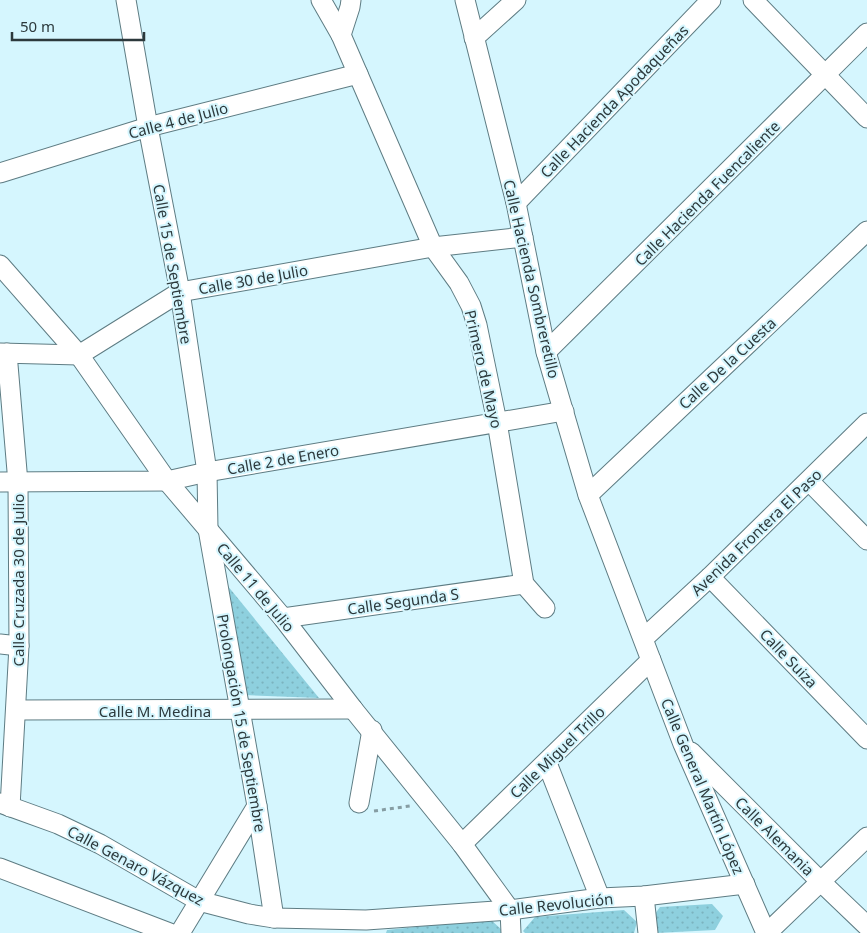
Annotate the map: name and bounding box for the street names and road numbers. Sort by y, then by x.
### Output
street label: Calle Hacienda Apodaqueñas [536,20,692,182]
street label: Calle 4 de Julio [126,97,230,143]
street label: Calle Hacienda Fuencaliente [630,116,784,270]
street label: Calle Hacienda Sombreretillo [499,178,565,380]
street label: Calle 15 de Septiembre [149,183,197,345]
street label: Calle 30 de Julio [197,260,309,298]
street label: Primero de Mayo [461,308,507,430]
street label: Calle De la Cuesta [674,313,780,413]
street label: Calle 2 de Enero [226,439,340,479]
street label: Avenida Frontera El Paso [686,464,826,600]
street label: Calle Cruzada 30 de Julio [8,494,28,666]
street label: Calle 11 de Julio [213,538,299,636]
street label: Calle Segunda S [346,583,460,619]
street label: Prolongación 15 de Septiembre [213,612,271,834]
street label: Calle Suiza [756,624,822,692]
street label: Calle General Martín López [657,695,749,877]
street label: Calle M. Medina [99,701,211,721]
street label: Calle Miguel Trillo [505,702,609,802]
street label: Calle Alemania [731,792,819,880]
street label: Calle Genaro Vázquez [64,821,208,909]
street label: Calle Revolución [498,888,614,920]

